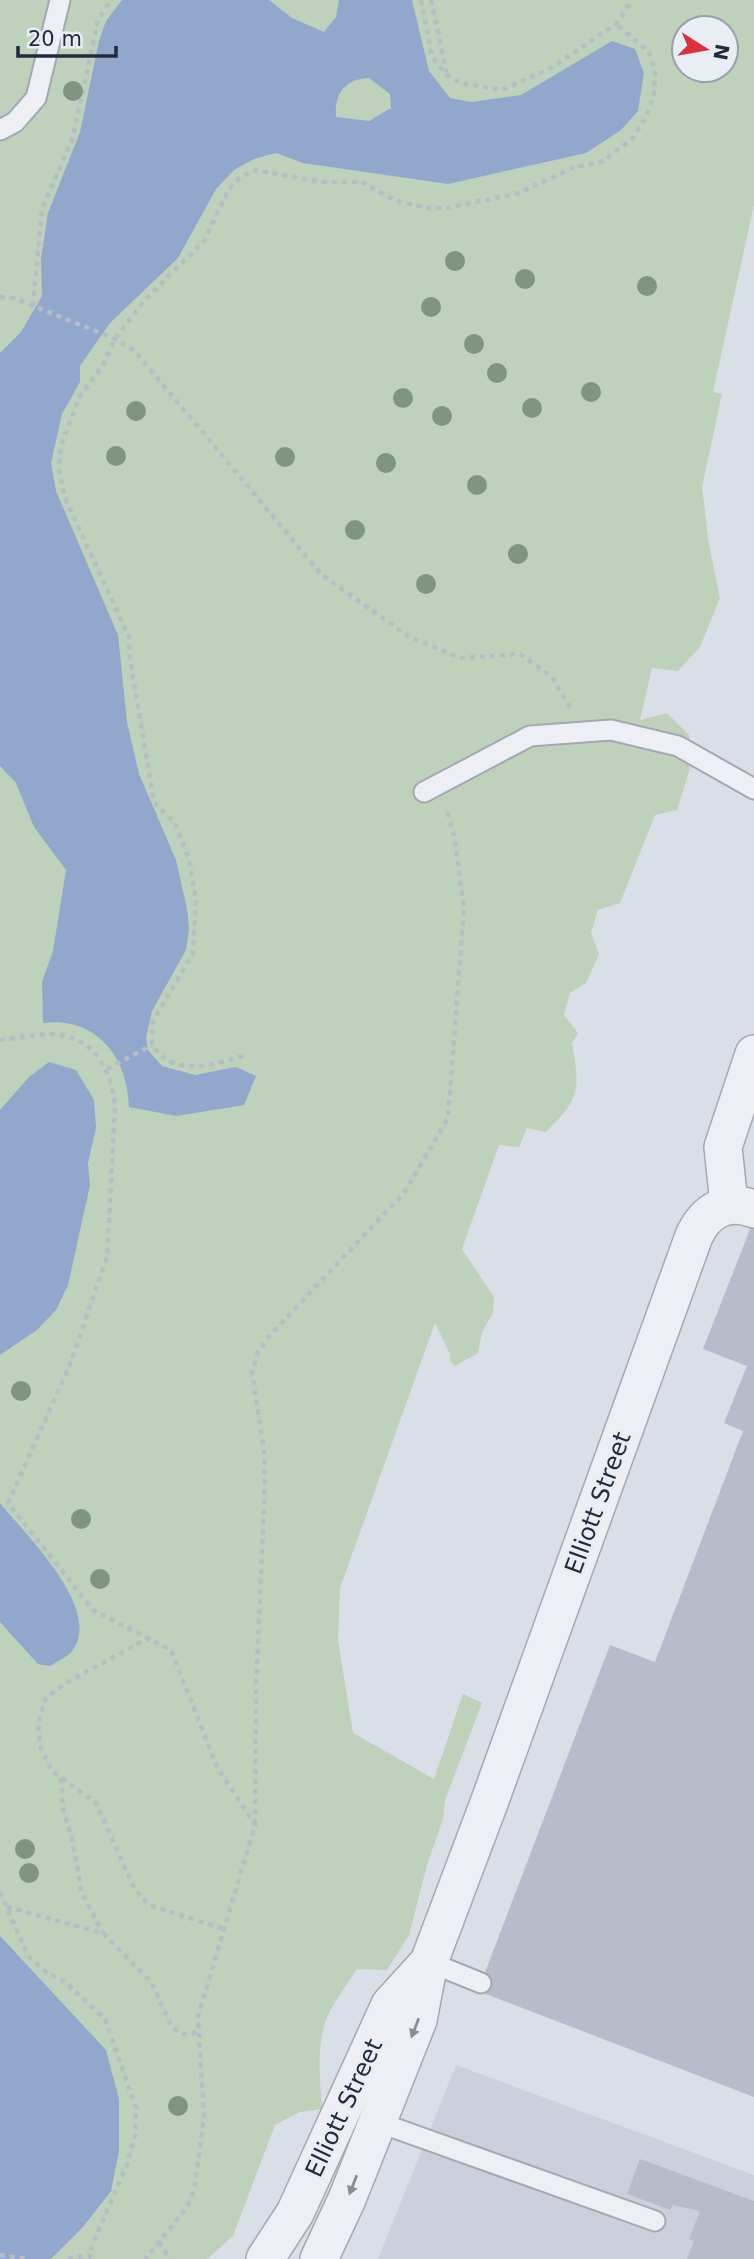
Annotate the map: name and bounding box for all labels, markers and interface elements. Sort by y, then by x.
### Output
scale bar [18,14,116,58]
north arrow [670,14,740,84]
text: 20 m [28,27,82,51]
text: N [709,42,734,62]
street label: Elliott Street [559,1428,637,1578]
one-way arrow [409,2018,420,2039]
street label: Elliott Street [300,2034,388,2182]
one-way arrow [347,2175,358,2196]

